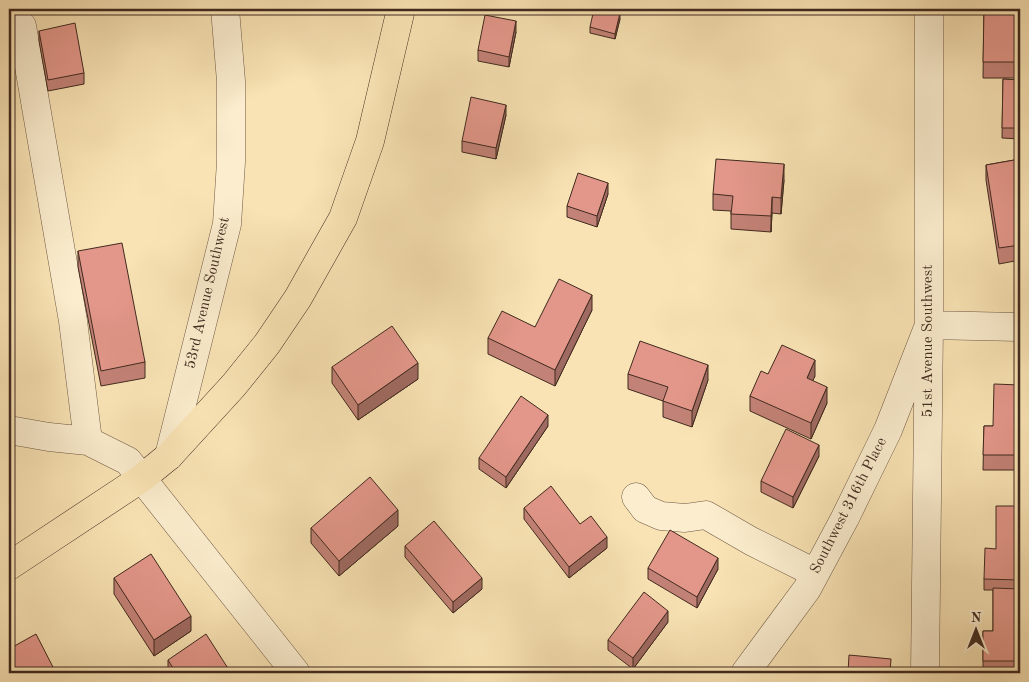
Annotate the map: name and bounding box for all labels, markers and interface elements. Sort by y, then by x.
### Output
street label: 53rd Avenue Southwest [183,216,233,370]
street label: 51st Avenue Southwest [921,265,936,417]
street label: Southwest 316th Place [808,435,890,577]
north arrow [952,604,1002,654]
text: N [971,611,982,625]

